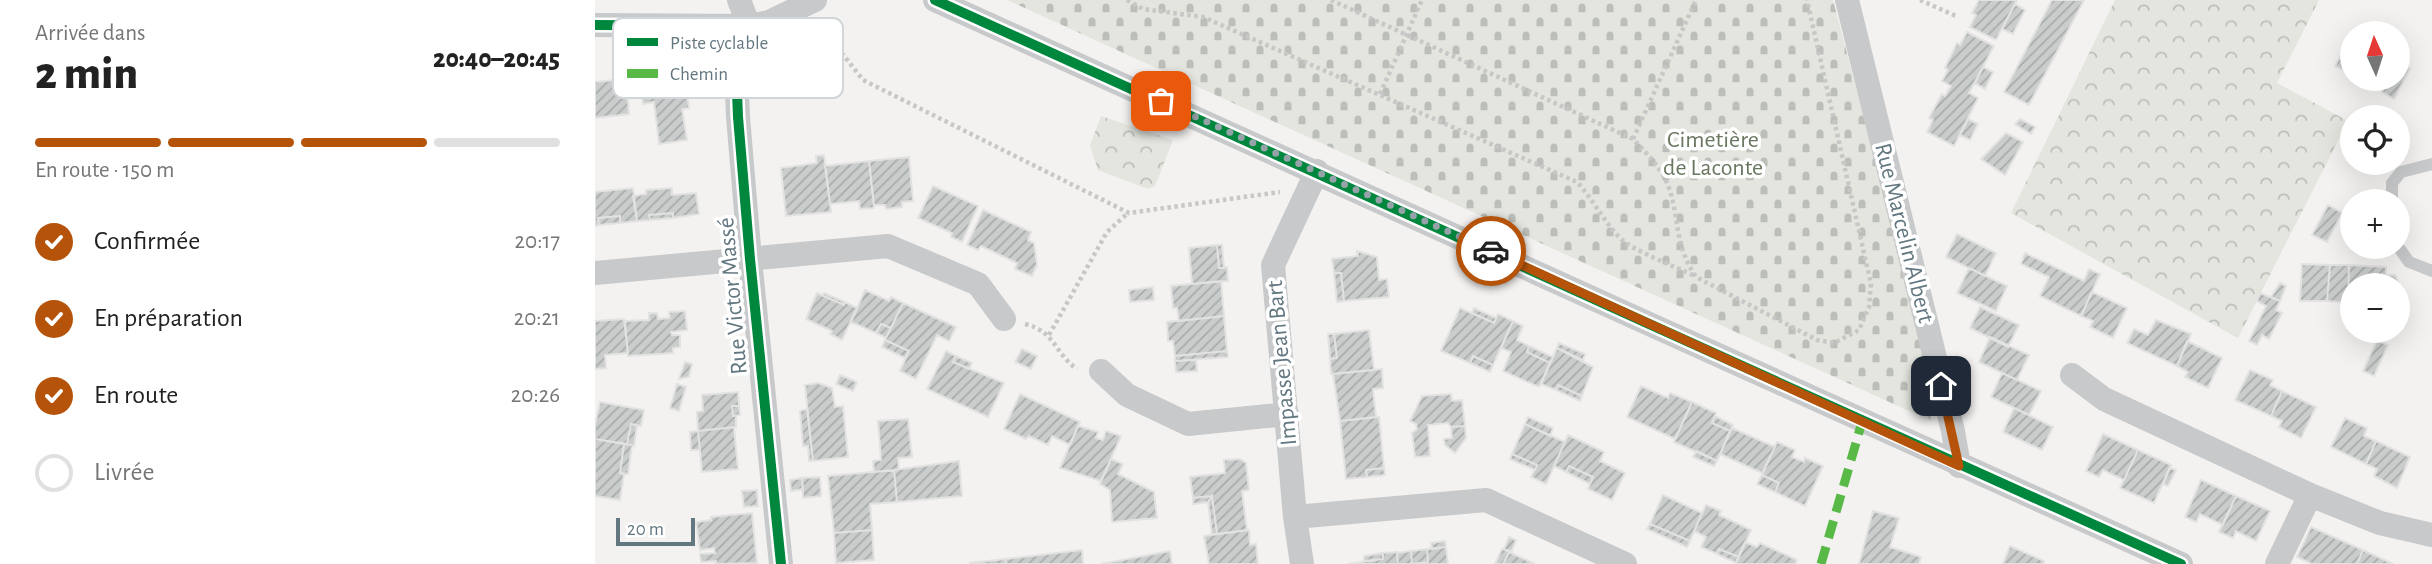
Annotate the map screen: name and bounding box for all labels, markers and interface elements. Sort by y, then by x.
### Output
legend [613,18,843,98]
north arrow [2340,21,2410,91]
map controls [2340,21,2410,343]
text: Arrivée dans [35,22,146,45]
text: Piste cyclable [670,34,768,53]
text: 20:40–20:45 [433,46,560,72]
text: 2 min [35,51,138,97]
text: Chemin [670,65,728,84]
pin [1131,71,1191,131]
icon: bag [1142,82,1180,120]
button: locate [2340,105,2410,175]
park label: Cimetière de Laconte [1663,128,1763,180]
street label: Rue Marcelin Albert [1870,141,1938,326]
text: En route · 150 m [35,159,174,182]
button: + [2340,189,2410,259]
street label: Rue Victor Massé [714,216,752,376]
courier [1456,216,1526,286]
icon: check [35,223,73,261]
text: Confirmée [94,228,200,254]
text: 20:17 [515,230,560,253]
icon: car [1472,232,1510,270]
button: − [2340,273,2410,343]
street label: Impasse Jean Bart [1263,279,1301,447]
icon: check [35,300,73,338]
text: En préparation [94,305,243,331]
text: 20:21 [514,307,560,330]
pin [1911,356,1971,416]
icon: home [1922,367,1960,405]
icon: check [35,377,73,415]
text: En route [94,382,178,408]
text: 20:26 [511,384,560,407]
text: Livrée [94,459,154,485]
scale bar [616,515,695,547]
text: 20 m [627,520,664,539]

